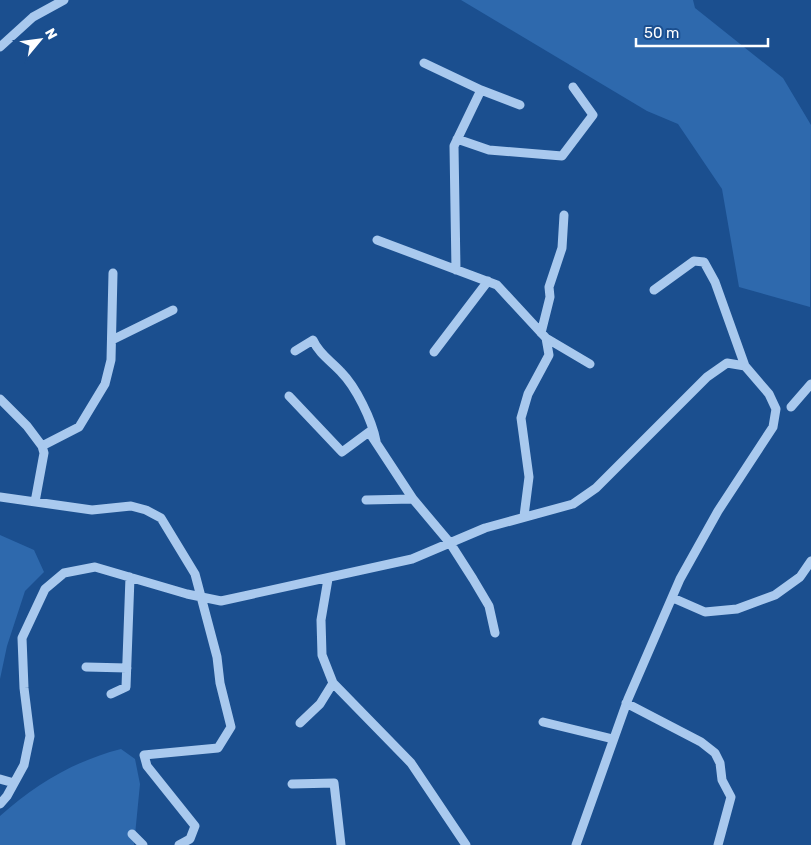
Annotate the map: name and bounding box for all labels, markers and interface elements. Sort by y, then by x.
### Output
north arrow [15,15,65,65]
scale bar [636,15,768,47]
text: 50 m [644,24,679,42]
text: N [41,25,61,42]

